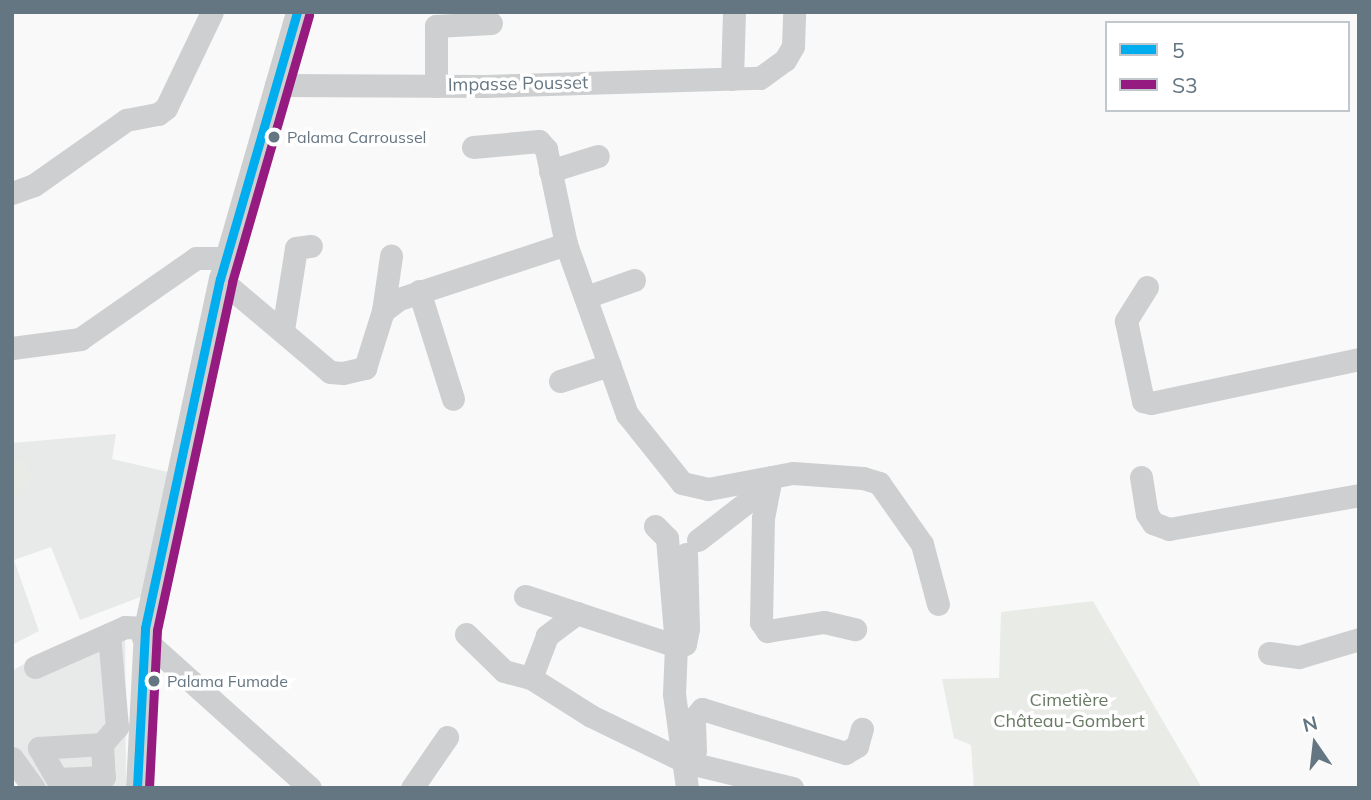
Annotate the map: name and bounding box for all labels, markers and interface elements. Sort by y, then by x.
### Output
legend [1105,21,1350,112]
text: 5 [1172,37,1185,63]
street label: Impasse Pousset [448,72,588,96]
text: S3 [1172,72,1198,98]
place label: Palama Carroussel [287,127,426,147]
marker: Palama Carroussel [267,130,281,144]
place label: Palama Fumade [167,671,288,691]
marker: Palama Fumade [147,674,161,688]
park label: Cimetière Château-Gombert [993,690,1145,732]
north arrow [1280,709,1350,779]
text: N [1300,710,1320,737]

